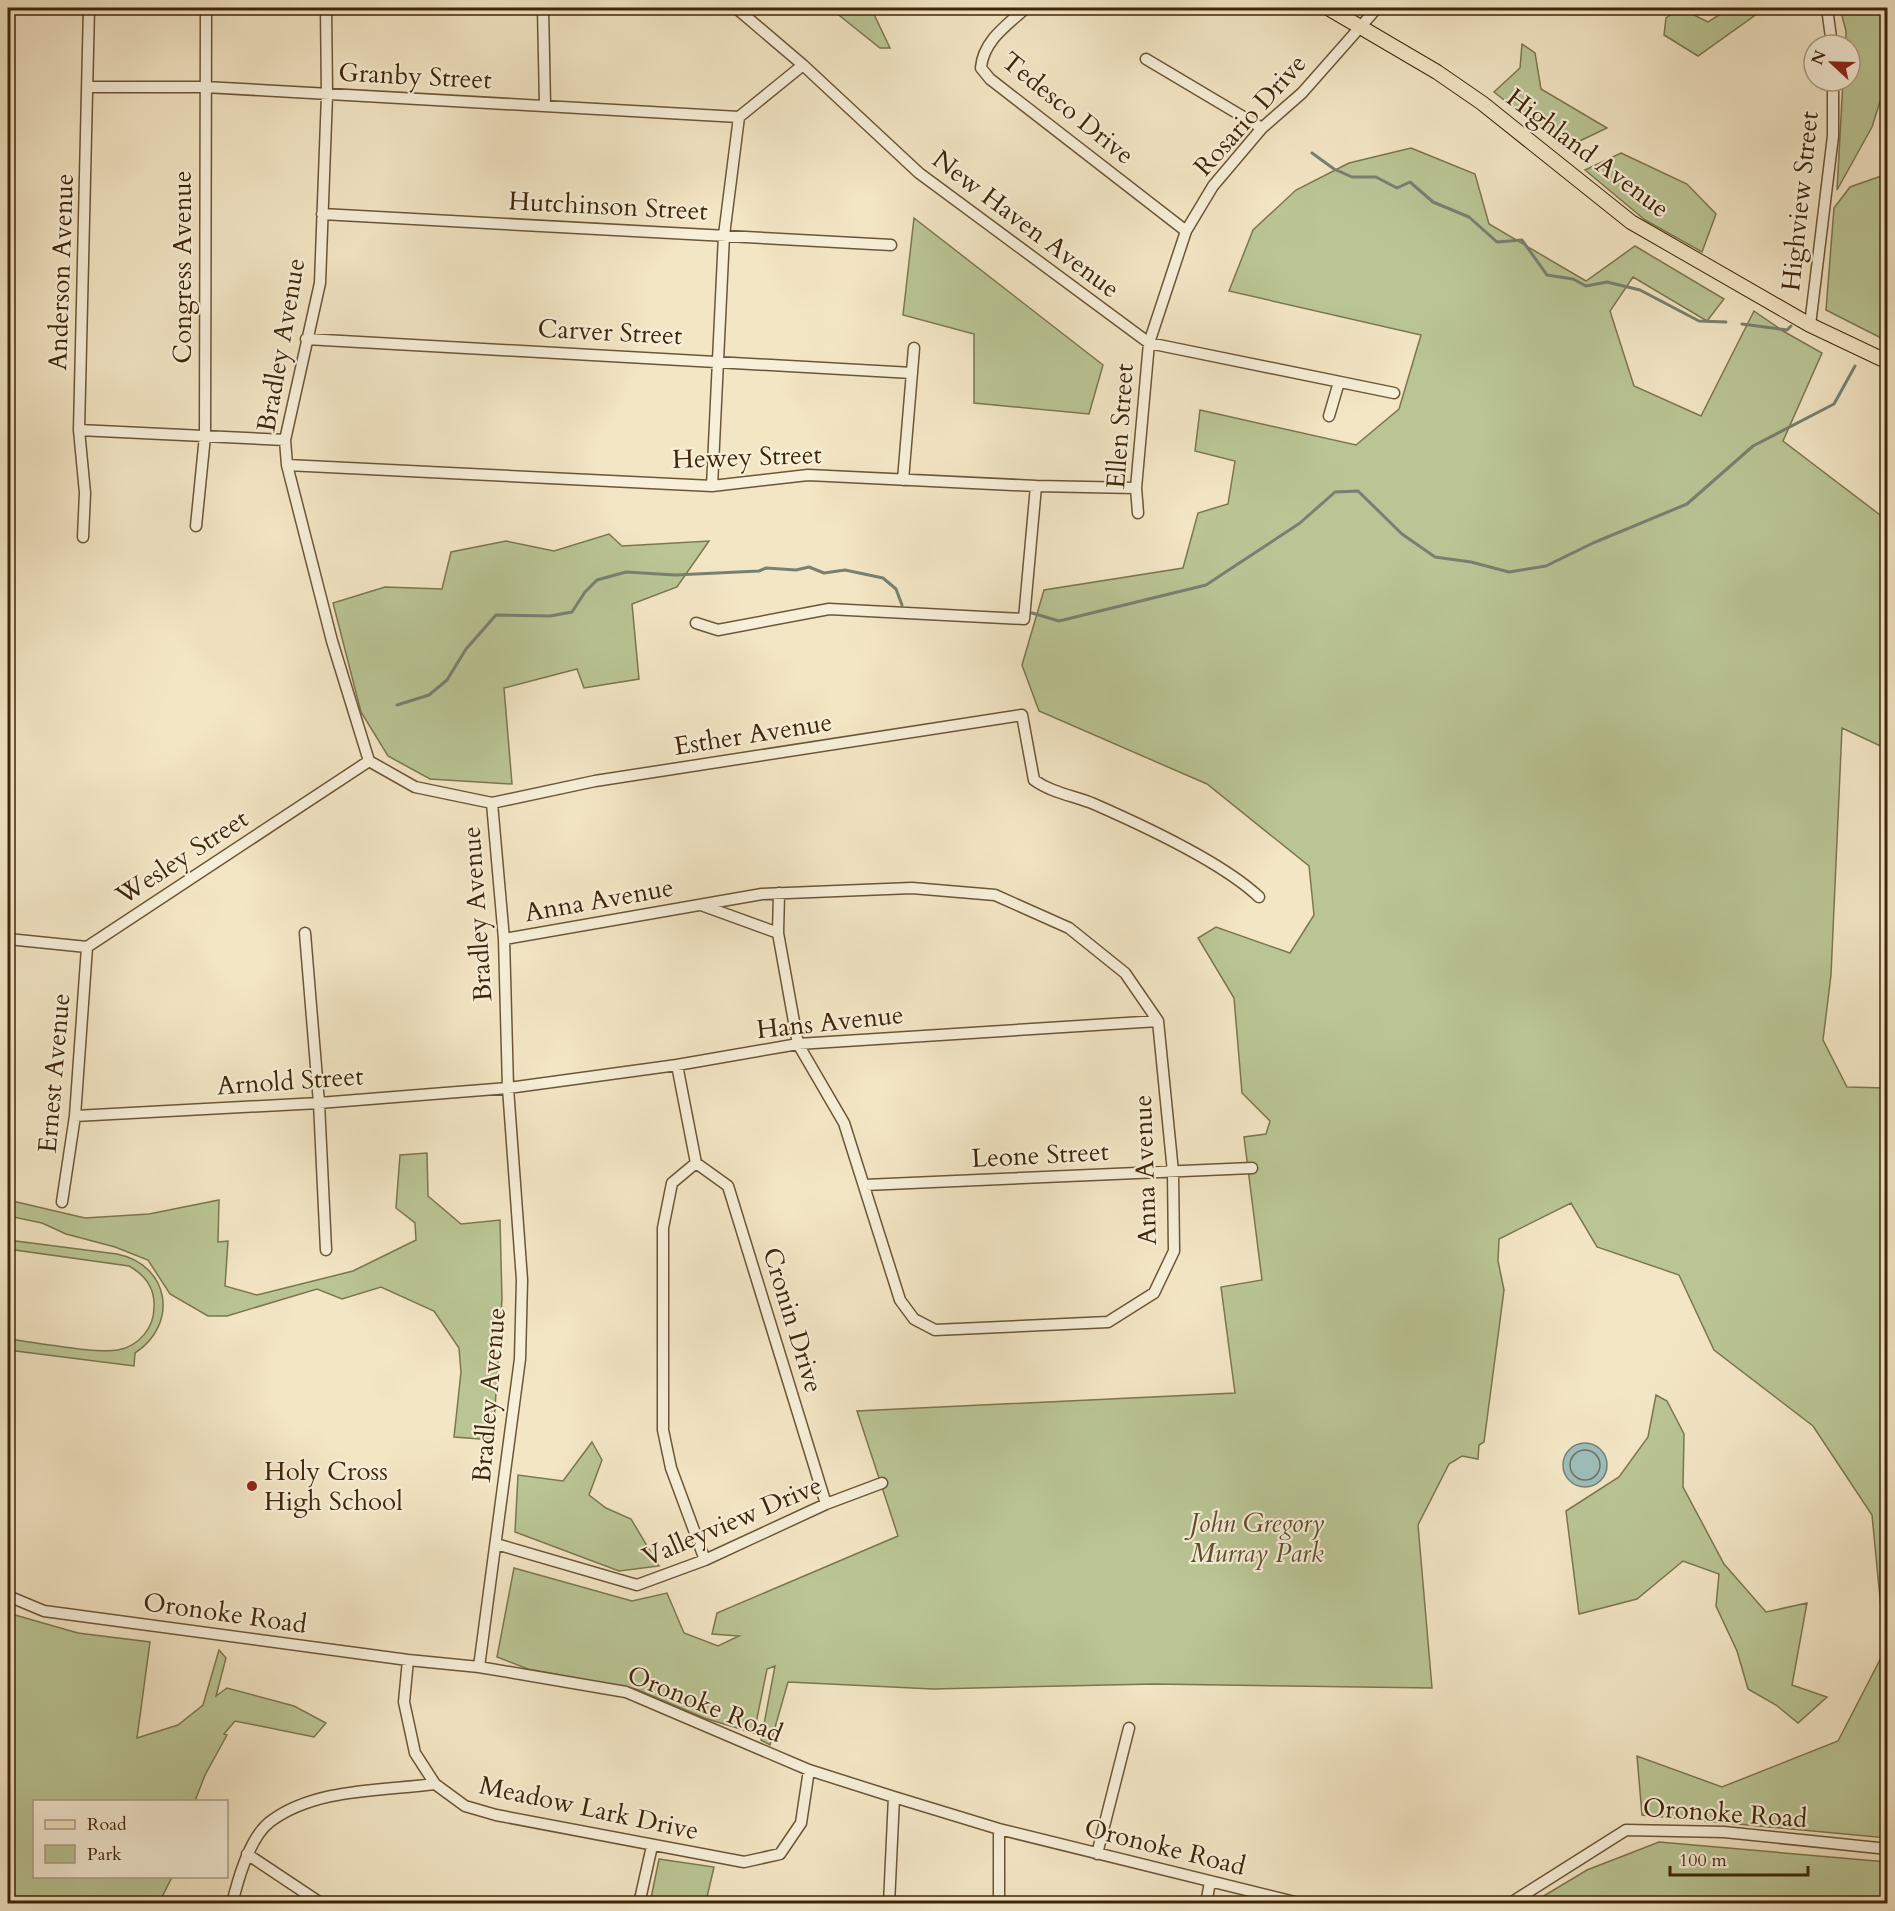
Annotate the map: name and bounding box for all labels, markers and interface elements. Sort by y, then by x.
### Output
north arrow [1802,33,1862,93]
street label: Tedesco Drive [994,44,1142,172]
street label: Rosario Drive [1186,47,1314,183]
text: N [1806,47,1832,68]
street label: Granby Street [338,55,492,97]
street label: Highland Avenue [1499,80,1677,226]
street label: Highview Street [1773,109,1827,293]
street label: New Haven Avenue [925,142,1127,306]
street label: Congress Avenue [165,170,200,364]
street label: Anderson Avenue [40,173,82,371]
street label: Hutchinson Street [507,183,709,229]
street label: Bradley Avenue [249,255,313,435]
street label: Carver Street [537,311,683,353]
street label: Ellen Street [1098,362,1142,490]
street label: Hewey Street [672,437,822,477]
street label: Esther Avenue [671,704,835,764]
street label: Wesley Street [108,801,255,913]
street label: Bradley Avenue [453,825,501,1003]
street label: Anna Avenue [522,870,676,930]
street label: Ernest Avenue [30,992,78,1154]
street label: Hans Avenue [755,997,905,1047]
street label: Arnold Street [216,1058,364,1104]
street label: Anna Avenue [1125,1094,1165,1246]
street label: Leone Street [970,1134,1110,1176]
street label: Cronin Drive [754,1243,832,1397]
street label: Bradley Avenue [464,1306,514,1484]
place label: Holy Cross High School [264,1454,403,1519]
street label: Valleyview Drive [637,1467,827,1575]
marker: Holy Cross High School [245,1479,259,1493]
park label: John Gregory Murray Park [1184,1506,1325,1571]
street label: Oronoke Road [141,1584,309,1642]
street label: Oronoke Road [622,1657,788,1751]
street label: Meadow Lark Drive [476,1768,702,1848]
street label: Oronoke Road [1642,1790,1809,1836]
legend [33,1800,228,1878]
street label: Oronoke Road [1081,1810,1249,1884]
text: Road [87,1812,127,1837]
scale bar [1670,1839,1808,1877]
text: Park [87,1842,122,1867]
text: 100 m [1679,1848,1727,1873]

